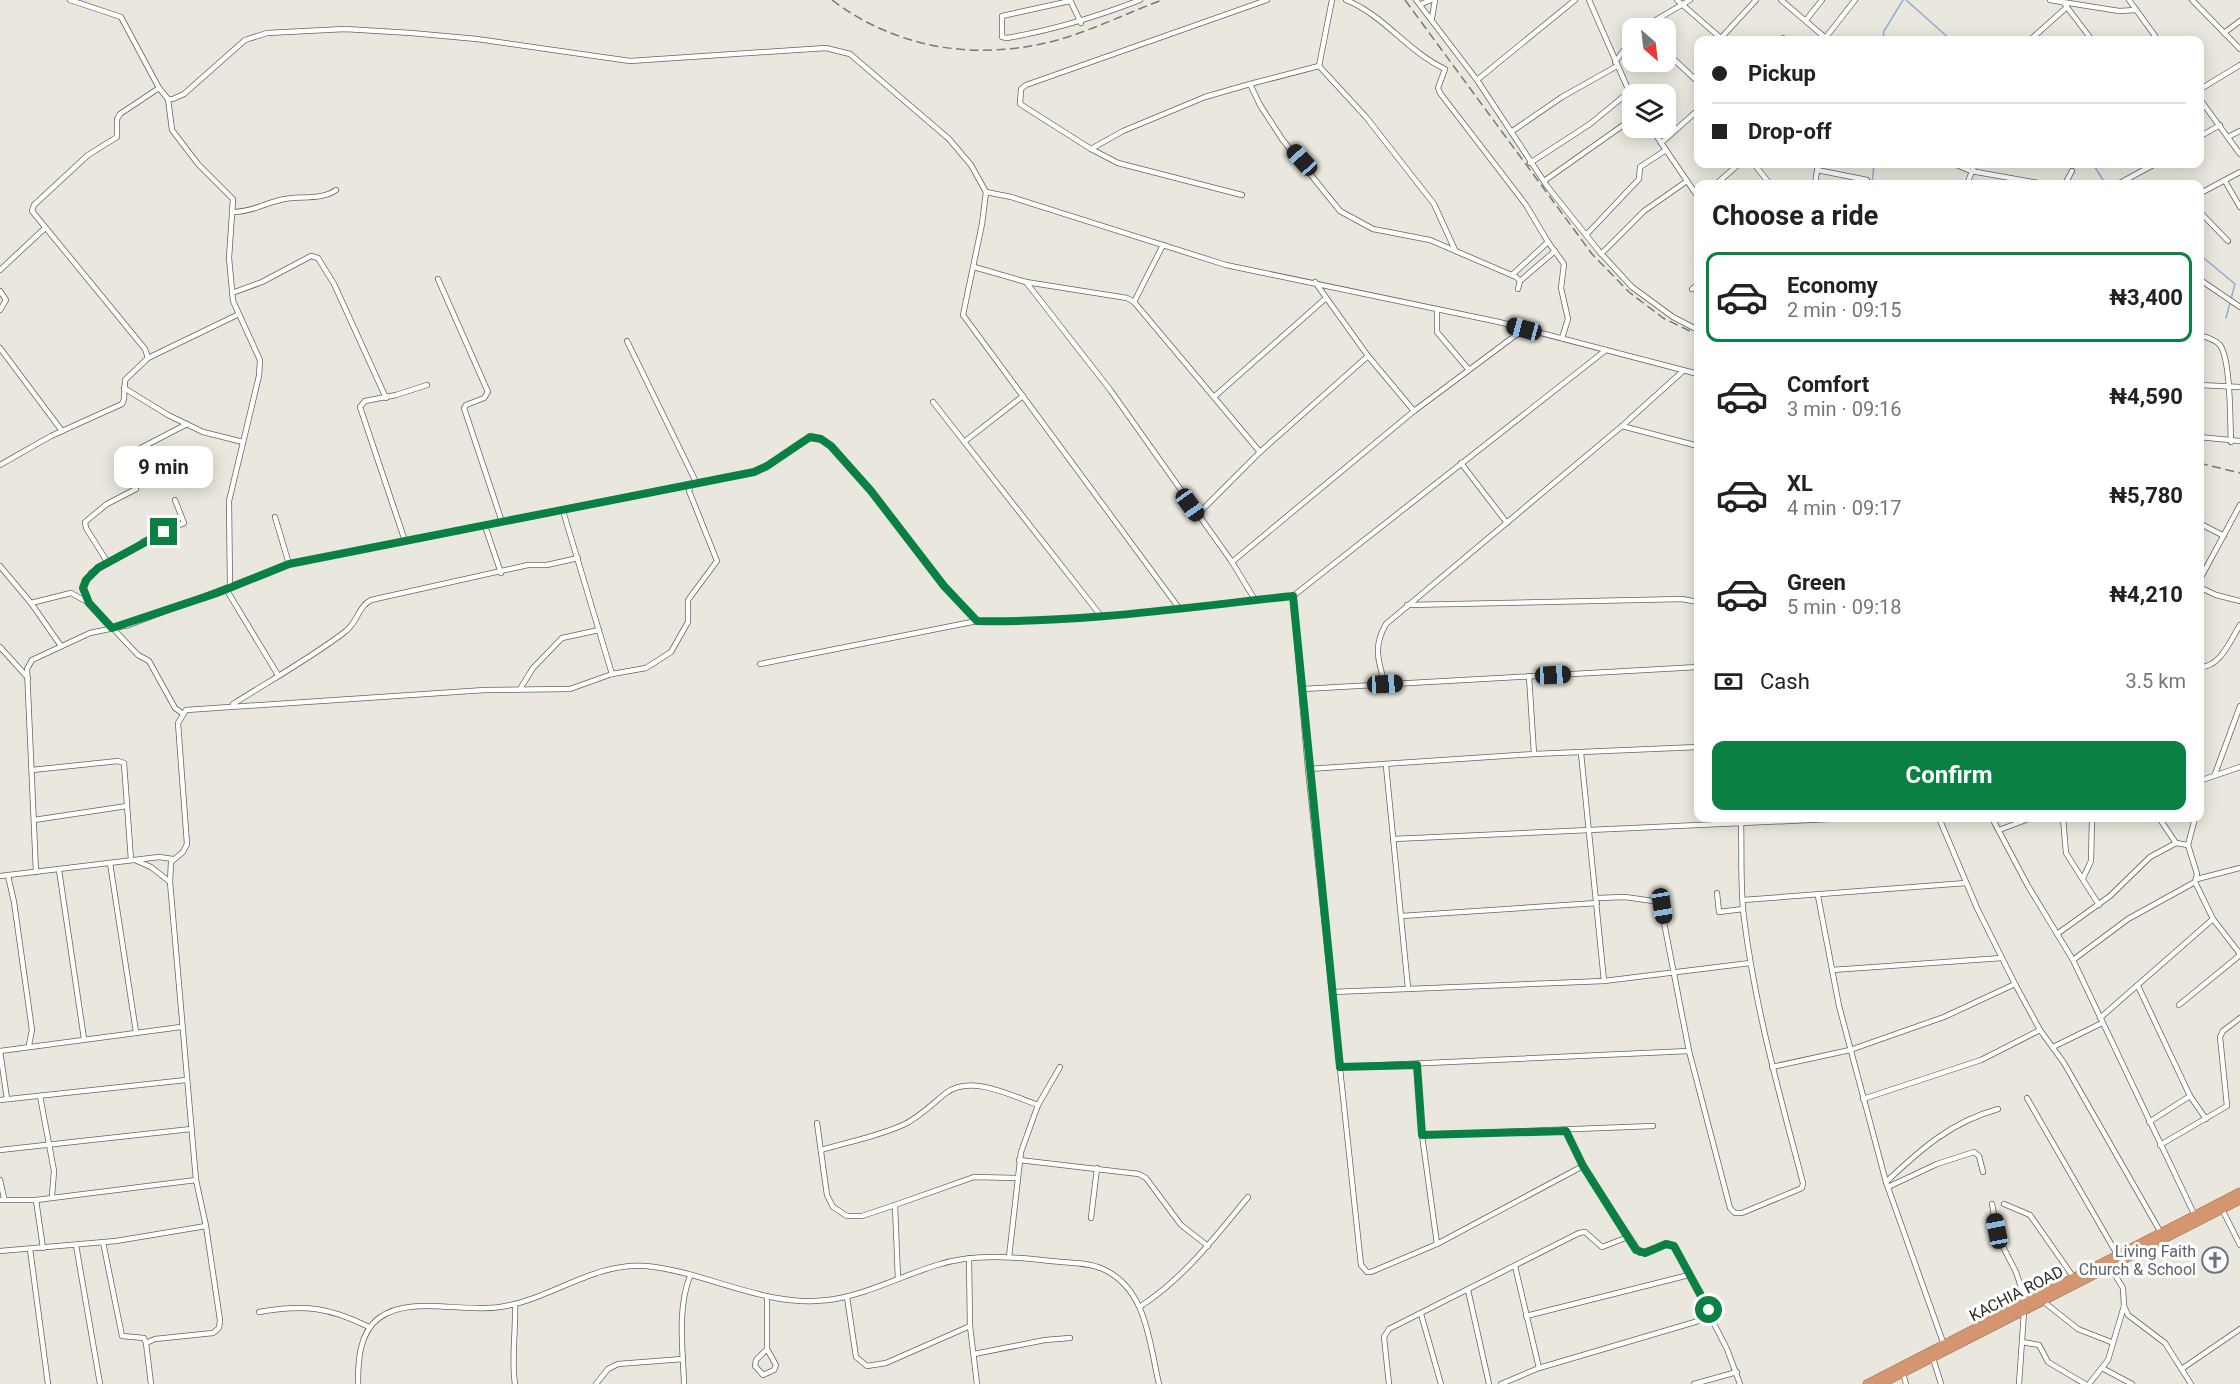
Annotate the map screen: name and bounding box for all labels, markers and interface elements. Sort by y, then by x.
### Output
north arrow [1622,18,1676,72]
map controls [1622,18,1676,138]
text: Pickup [1748,61,1816,86]
button: layers [1622,84,1676,138]
text: Drop-off [1748,119,1832,144]
car [1283,141,1321,179]
text: Choose a ride [1712,200,1878,232]
icon: car [1715,270,1769,324]
text: Economy [1787,273,1878,298]
text: ₦3,400 [2109,285,2183,310]
text: 2 min · 09:15 [1787,298,1902,322]
car [1504,316,1544,342]
icon: car [1715,369,1769,423]
text: Comfort [1787,372,1869,397]
text: ₦4,590 [2109,384,2183,409]
text: 3 min · 09:16 [1787,397,1902,421]
callout: 9 min [114,445,213,487]
text: 9 min [138,455,189,479]
icon: car [1715,468,1769,522]
text: XL [1787,471,1813,496]
text: ₦5,780 [2109,483,2183,508]
car [1172,485,1208,525]
text: 4 min · 09:17 [1787,496,1902,520]
route end [150,518,177,545]
icon: car [1715,567,1769,621]
text: Green [1787,570,1846,595]
text: ₦4,210 [2109,582,2183,607]
text: 5 min · 09:18 [1787,595,1902,619]
car [1535,665,1571,685]
icon: cash [1712,665,1745,698]
text: Cash [1760,669,1810,694]
text: 3.5 km [2126,669,2186,693]
car [1367,674,1403,694]
button: Confirm [1712,741,2186,810]
car [1650,887,1674,925]
car [1985,1212,2009,1250]
place label: Living Faith Church & School [2079,1242,2196,1279]
church icon: Living Faith Church & School [2200,1245,2230,1275]
street label: KACHIA ROAD [1966,1262,2066,1325]
route start [1695,1296,1722,1323]

